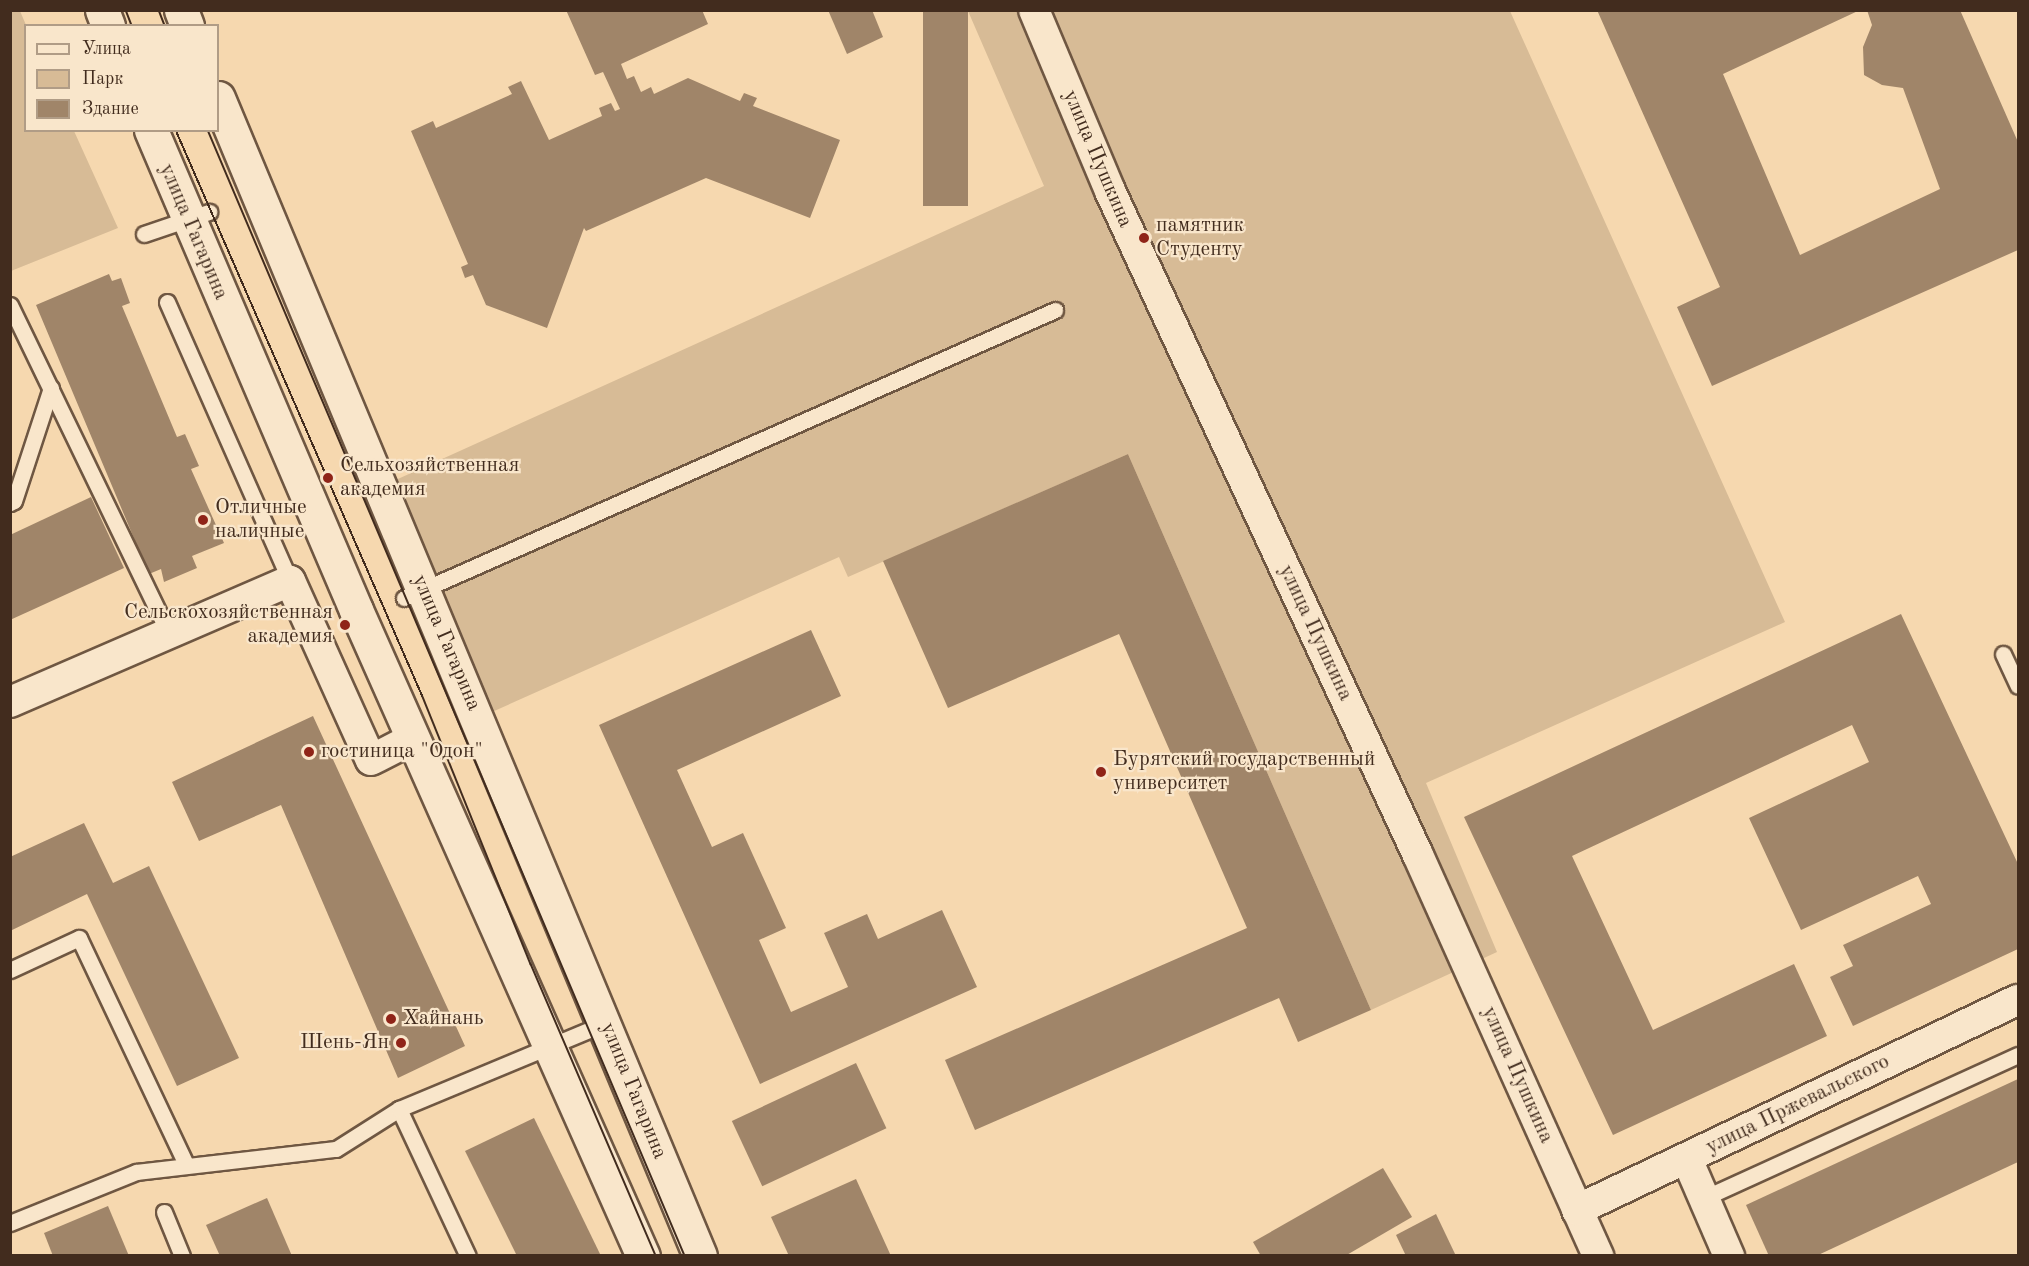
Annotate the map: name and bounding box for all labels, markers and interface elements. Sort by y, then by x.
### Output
legend [24,24,219,132]
text: Улица [82,40,131,58]
text: Парк [82,70,123,88]
street label: улица Пушкина [1057,86,1137,232]
text: Здание [82,100,139,118]
street label: улица Гагарина [153,160,233,304]
place label: памятник Студенту [1156,213,1244,263]
marker: памятник Студенту [1137,231,1151,245]
place label: Сельхозяйственная академия [340,453,519,503]
marker: Сельхозяйственная академия [321,471,335,485]
place label: Отличные наличные [215,495,307,545]
marker: Отличные наличные [196,513,210,527]
street label: улица Пушкина [1273,561,1357,705]
street label: улица Гагарина [406,571,486,715]
place label: Сельскохозяйственная академия [124,600,333,650]
marker: Сельскохозяйственная академия [338,618,352,632]
place label: гостиница "Одон" [321,739,483,765]
marker: гостиница "Одон" [302,745,316,759]
place label: Бурятский государственный университет [1113,747,1375,797]
marker: Бурятский государственный университет [1094,765,1108,779]
street label: улица Пушкина [1476,1003,1558,1147]
place label: Хайнань [403,1006,484,1032]
marker: Хайнань [384,1012,398,1026]
street label: улица Гагарина [594,1019,672,1163]
place label: Шень-Ян [300,1030,389,1056]
marker: Шень-Ян [394,1036,408,1050]
street label: улица Пржевальского [1702,1050,1894,1160]

